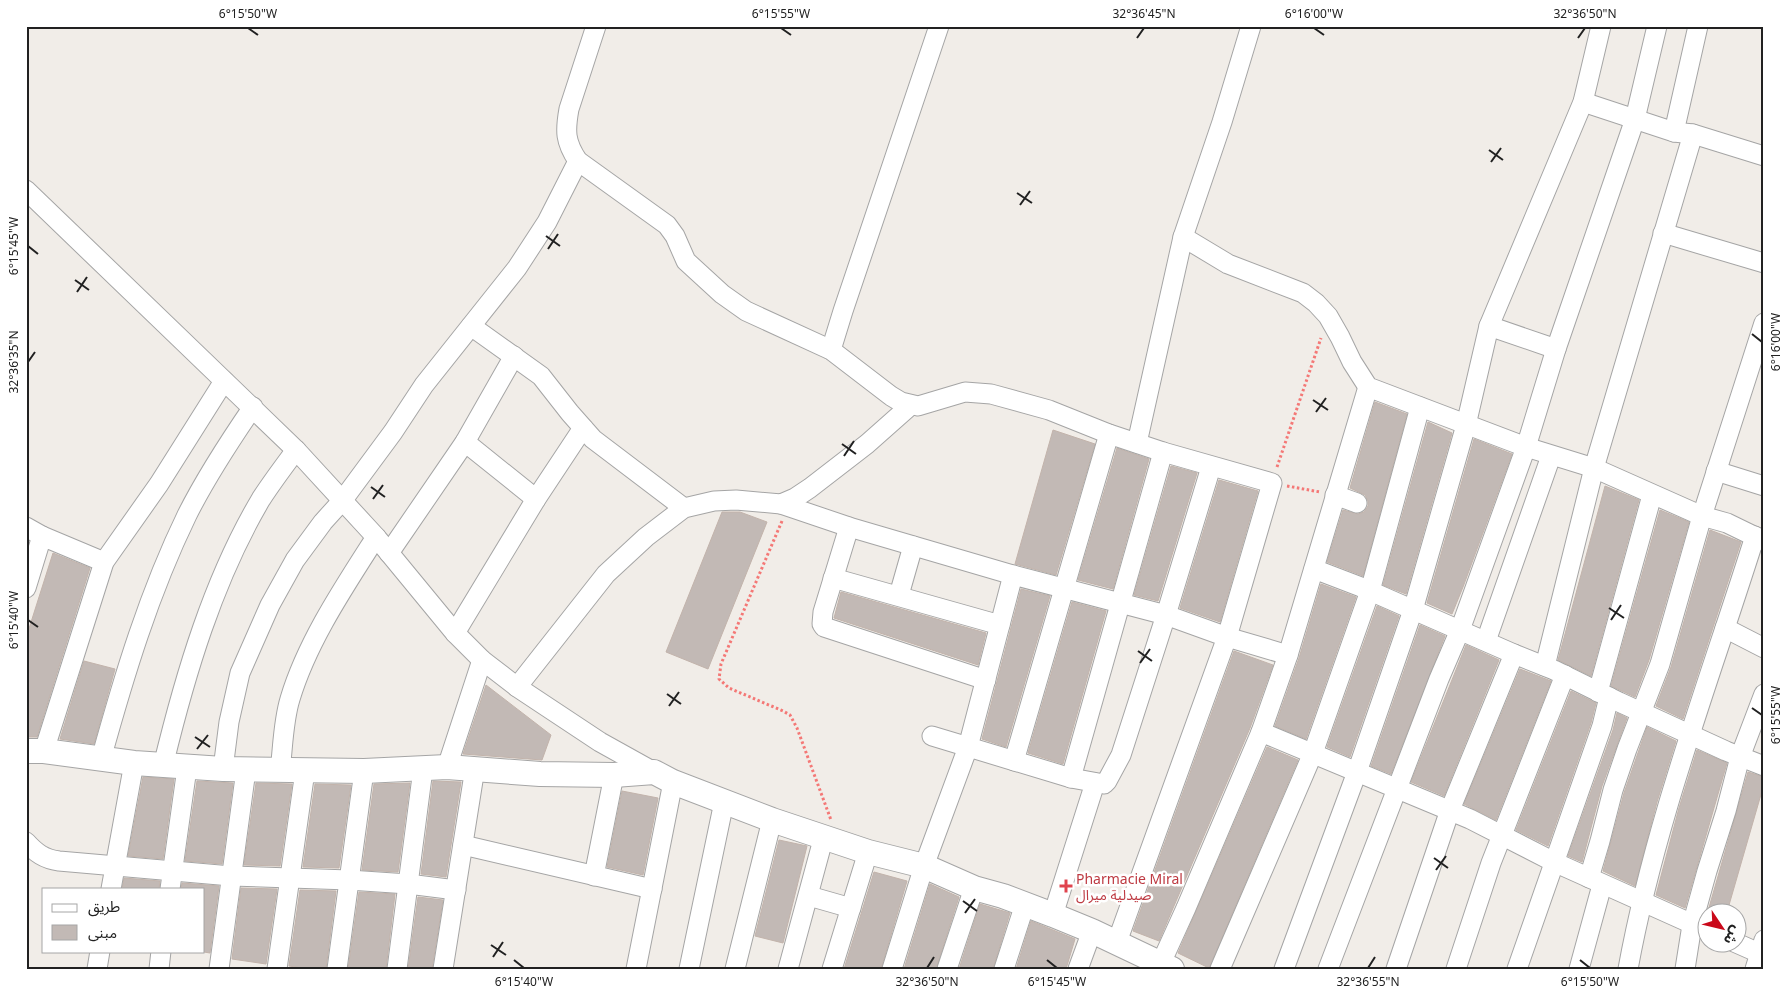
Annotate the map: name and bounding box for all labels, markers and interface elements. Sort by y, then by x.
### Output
text: 6°15'50"W [219,5,277,22]
text: 6°15'55"W [752,5,810,22]
text: 32°36'45"N [1112,5,1176,22]
text: 6°16'00"W [1285,5,1343,22]
text: 32°36'50"N [1553,5,1617,22]
text: 6°15'45"W [5,217,22,275]
text: 6°16'00"W [1767,313,1784,371]
text: 32°36'35"N [5,330,22,394]
text: 6°15'40"W [5,591,22,649]
text: 6°15'55"W [1767,686,1784,744]
place label: Pharmacie Miral صيدلية ميرال [1076,869,1183,904]
marker: Pharmacie Miral صيدلية ميرال [1060,880,1072,892]
legend [42,888,205,952]
text: طريق [88,896,120,917]
north arrow [1698,902,1748,952]
text: مبنى [88,922,117,942]
text: ش [1720,922,1746,949]
text: 6°15'40"W [495,973,553,990]
text: 32°36'50"N [895,973,959,990]
text: 6°15'45"W [1028,973,1086,990]
text: 32°36'55"N [1336,973,1400,990]
text: 6°15'50"W [1561,973,1619,990]

